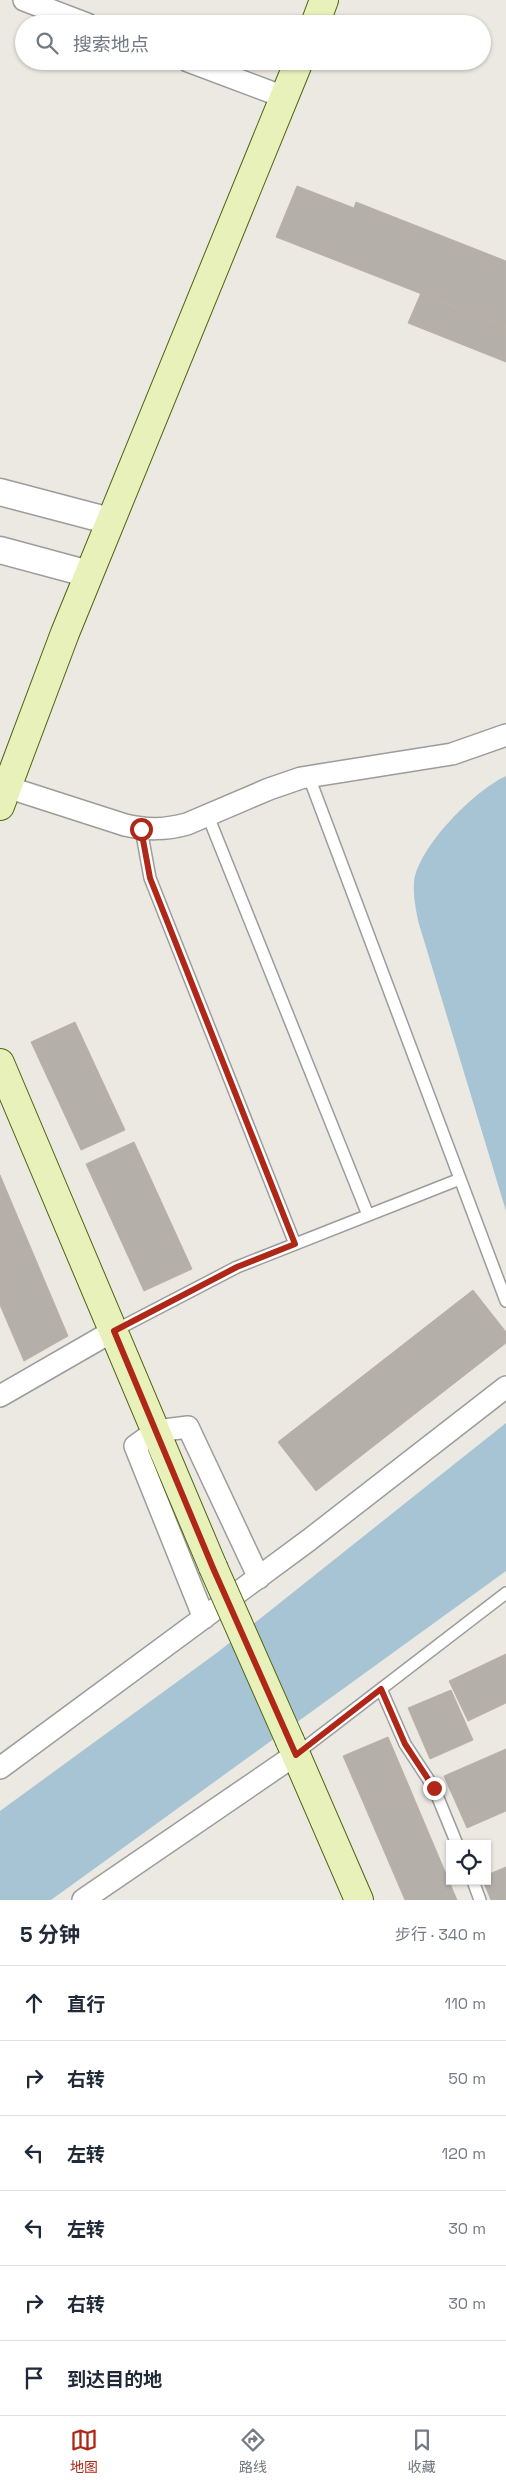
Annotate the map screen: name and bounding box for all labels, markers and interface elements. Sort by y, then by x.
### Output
search box [15,15,491,70]
icon: search [33,29,61,57]
text: 搜索地点 [73,32,149,57]
route start [130,818,153,841]
route end [423,1777,446,1800]
map controls [446,1840,491,1885]
button: locate [446,1840,491,1885]
text: 5 分钟 [20,1921,80,1948]
text: 步行 · 340 m [395,1924,486,1945]
icon: ahead [20,1989,48,2017]
text: 直行 [67,1992,105,2017]
text: 110 m [444,1993,486,2014]
icon: right [20,2064,48,2092]
text: 右转 [67,2067,105,2092]
text: 50 m [448,2068,486,2089]
icon: left [20,2139,48,2167]
text: 左转 [67,2142,105,2167]
text: 120 m [442,2143,486,2164]
icon: left [20,2214,48,2242]
text: 左转 [67,2217,105,2242]
text: 30 m [448,2218,486,2239]
icon: right [20,2289,48,2317]
text: 右转 [67,2292,105,2317]
text: 30 m [448,2293,486,2314]
icon: arrive [20,2364,48,2392]
text: 到达目的地 [67,2367,162,2392]
tab: 地图 [70,2426,98,2476]
tab: 路线 [239,2426,267,2476]
tab: 收藏 [408,2426,436,2476]

